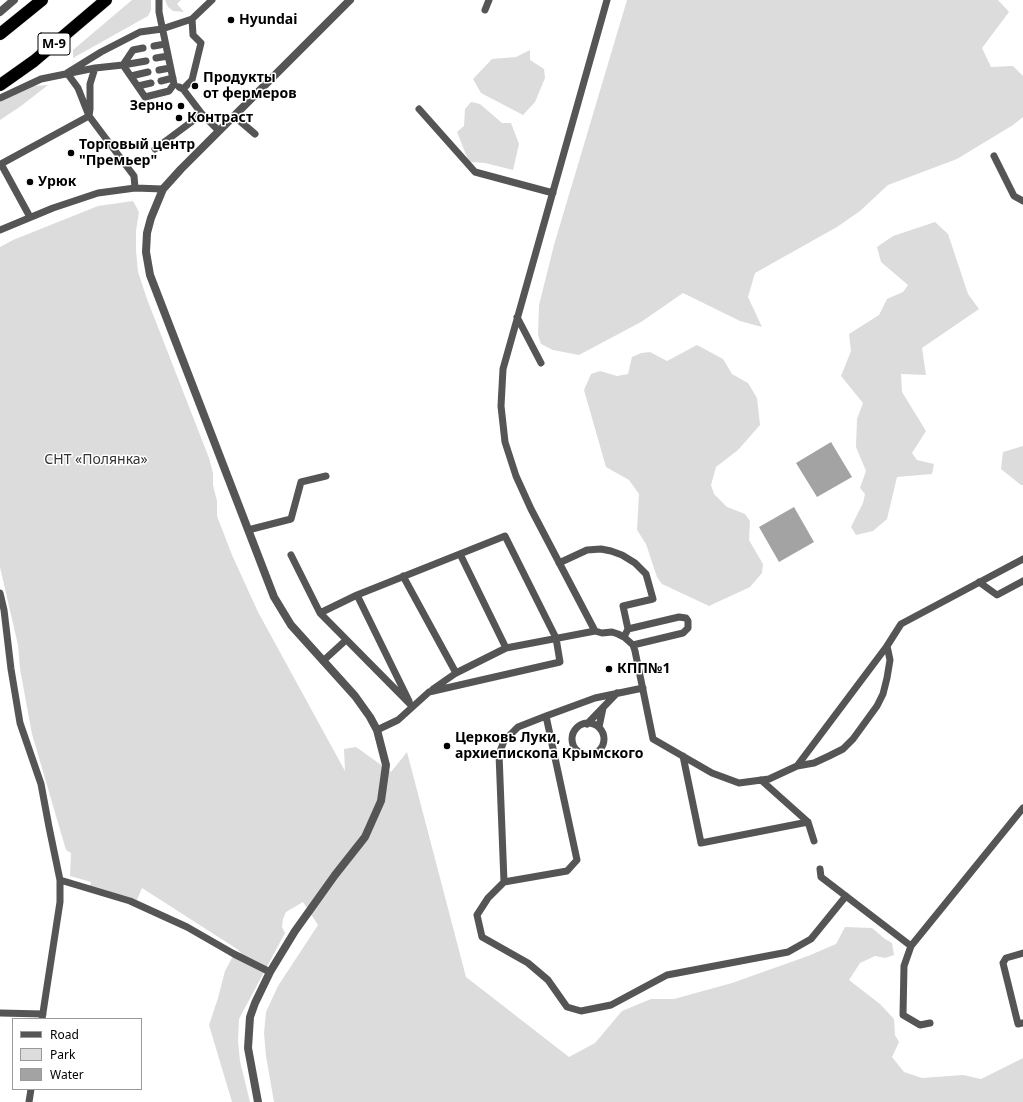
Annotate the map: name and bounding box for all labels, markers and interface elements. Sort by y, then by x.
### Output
place label: Hyundai [239,12,297,28]
marker: Hyundai [226,15,236,25]
road number: М-9 [38,33,70,55]
place label: Продукты от фермеров [203,70,296,102]
marker: Продукты от фермеров [190,81,200,91]
place label: Зерно [130,98,173,114]
marker: Зерно [176,101,186,111]
place label: Контраст [187,110,253,126]
marker: Контраст [174,113,184,123]
place label: Торговый центр "Премьер" [79,137,195,170]
marker: Торговый центр "Премьер" [66,148,76,158]
place label: Урюк [38,174,76,190]
marker: Урюк [25,177,35,187]
park label: СНТ «Полянка» [44,452,148,468]
place label: КПП№1 [617,661,670,677]
marker: КПП№1 [604,664,614,674]
place label: Церковь Луки, архиепископа Крымского [455,730,643,762]
marker: Церковь Луки, архиепископа Крымского [442,741,452,751]
legend [12,1018,142,1090]
text: Road [50,1026,79,1043]
text: Park [50,1046,75,1063]
text: Water [50,1066,84,1083]

